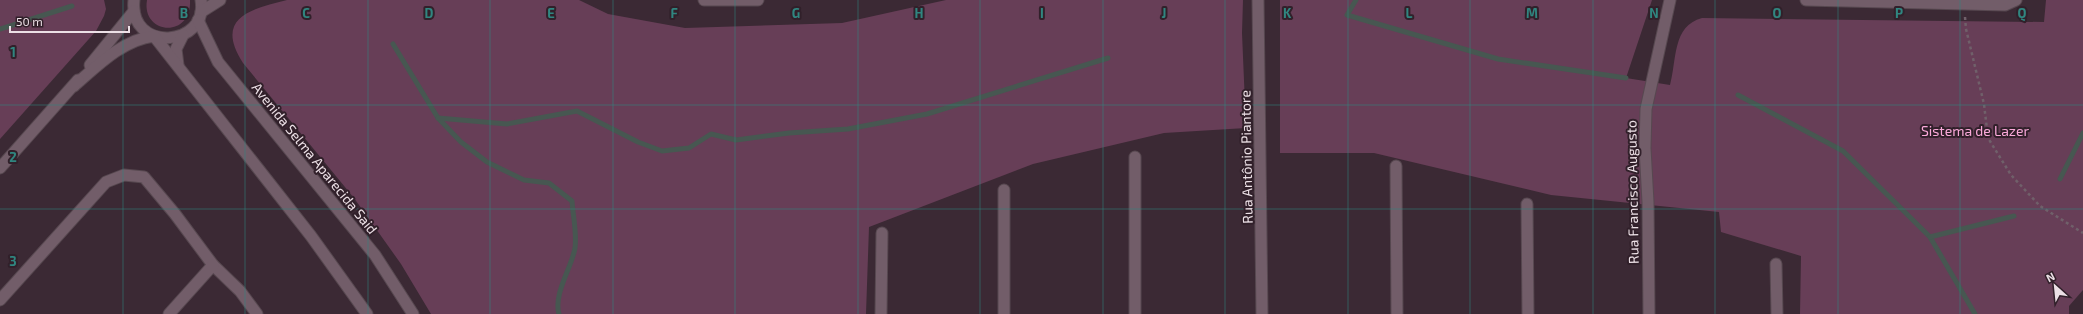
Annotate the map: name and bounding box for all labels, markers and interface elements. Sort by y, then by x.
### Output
text: B [180,5,188,21]
text: C [302,5,310,21]
text: D [425,5,434,21]
text: E [547,5,555,21]
text: F [670,5,678,21]
text: G [792,5,800,21]
text: H [915,5,924,21]
text: I [1040,5,1044,21]
text: J [1162,5,1166,21]
text: K [1283,5,1292,21]
text: L [1406,5,1413,21]
text: M [1526,5,1538,21]
text: N [1649,5,1659,21]
text: O [1773,5,1782,21]
text: P [1895,5,1903,21]
text: Q [2018,5,2027,22]
scale bar [10,8,129,34]
text: 50 m [16,14,43,28]
text: 1 [10,44,16,60]
street label: Avenida Selma Aparecida Said [249,79,381,237]
street label: Rua Antônio Piantore [1236,90,1256,224]
street label: Rua Francisco Augusto [1622,120,1642,264]
park label: Sistema de Lazer [1921,122,2029,139]
text: 2 [9,149,17,165]
text: 3 [9,253,17,269]
north arrow [2035,266,2075,306]
text: N [2044,269,2057,284]

